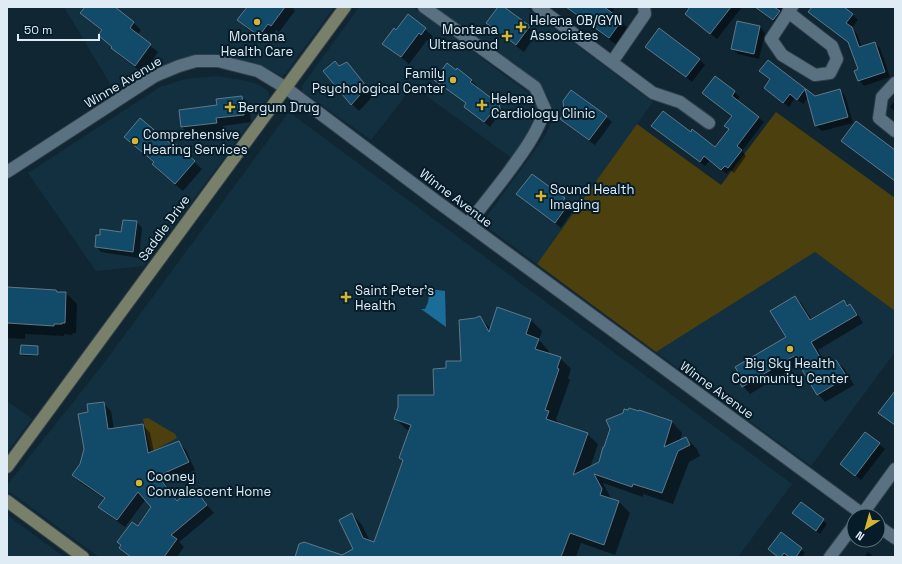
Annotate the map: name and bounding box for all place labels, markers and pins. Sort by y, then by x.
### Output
place label: Helena OB/GYN Associates [530,12,622,44]
marker: Montana Health Care [252,17,262,27]
place label: Montana Ultrasound [429,21,499,53]
marker: Helena OB/GYN Associates [515,21,527,33]
place label: Montana Health Care [221,28,293,60]
marker: Montana Ultrasound [501,30,513,42]
place label: Family Psychological Center [312,65,445,97]
marker: Family Psychological Center [448,75,458,85]
place label: Helena Cardiology Clinic [491,90,596,122]
place label: Bergum Drug [238,99,320,116]
marker: Helena Cardiology Clinic [476,99,488,111]
marker: Bergum Drug [225,102,235,112]
place label: Comprehensive Hearing Services [143,126,248,158]
marker: Comprehensive Hearing Services [130,136,140,146]
place label: Sound Health Imaging [550,181,634,213]
marker: Sound Health Imaging [535,190,547,202]
place label: Saint Peter's Health [355,282,434,314]
marker: Saint Peter's Health [340,291,352,303]
marker: Big Sky Health Community Center [785,344,795,354]
place label: Big Sky Health Community Center [731,355,849,387]
place label: Cooney Convalescent Home [147,468,271,500]
marker: Cooney Convalescent Home [134,478,144,488]

